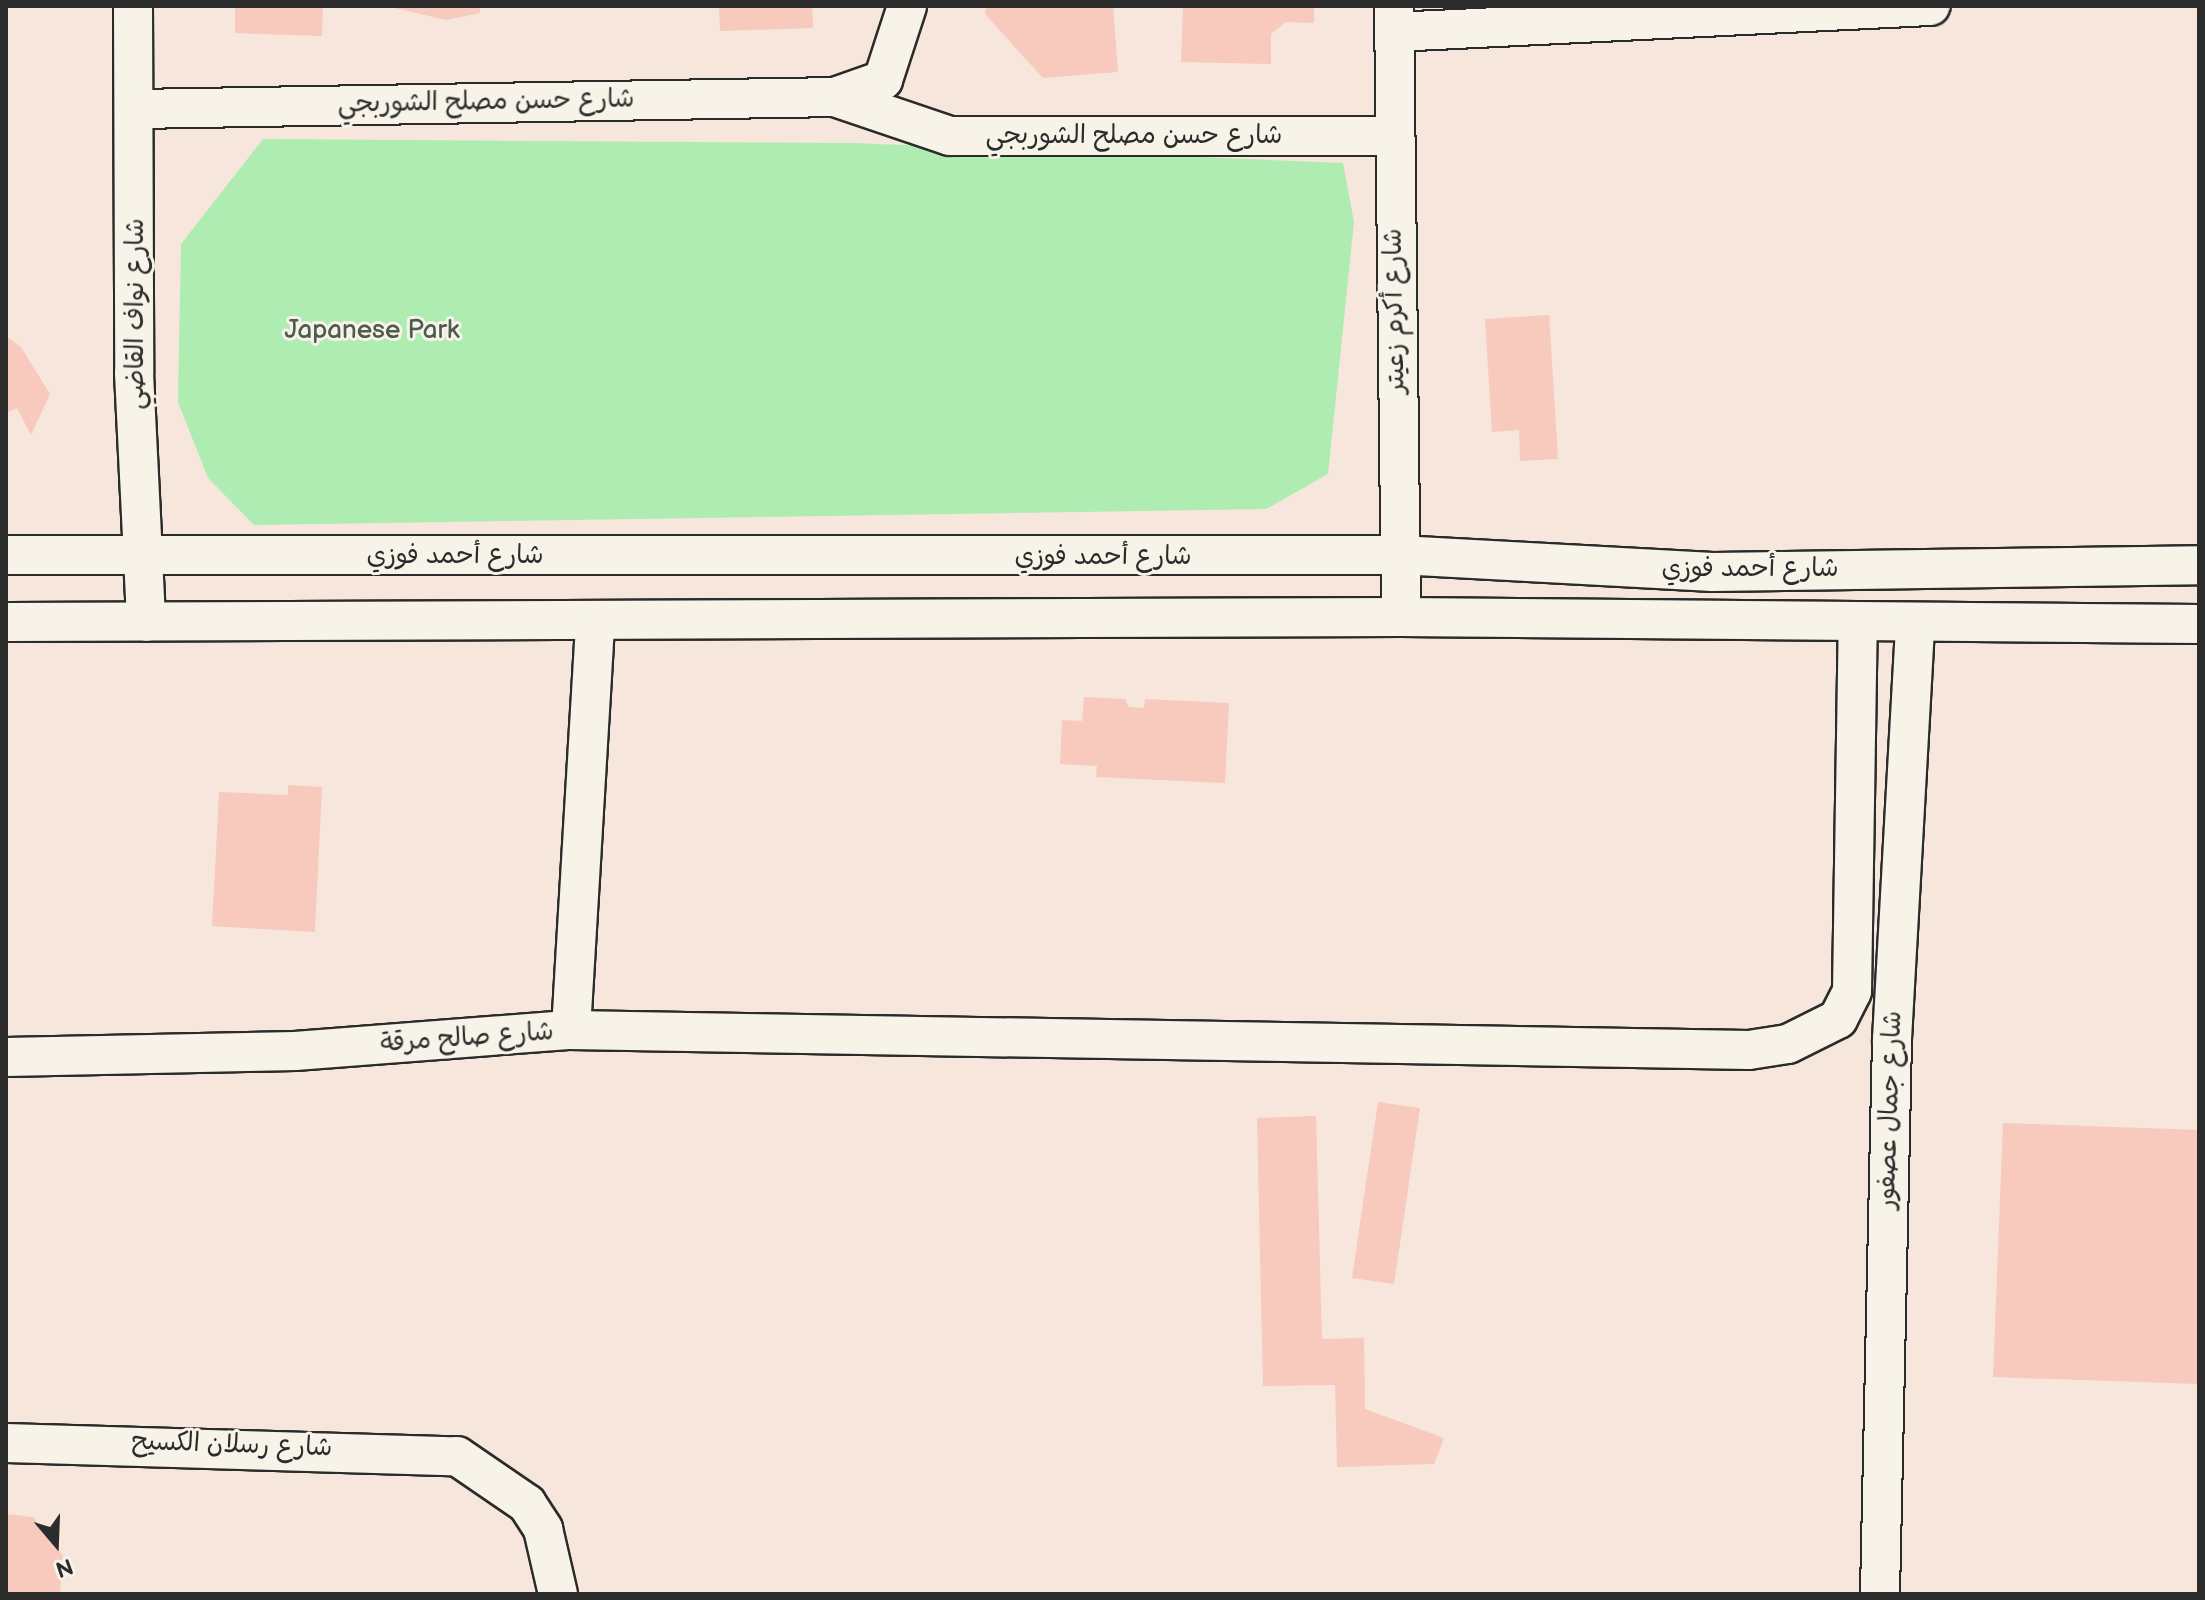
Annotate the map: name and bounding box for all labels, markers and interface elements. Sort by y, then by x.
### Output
street label: شارع حسن مصلح الشوربجي [337,84,635,120]
street label: شارع حسن مصلح الشوربجي [986,120,1282,152]
street label: شارع نواف القاضي [120,218,152,410]
street label: شارع أكرم زعيتر [1378,228,1412,394]
park label: Japanese Park [284,315,460,347]
street label: شارع أحمد فوزي [366,540,544,572]
street label: شارع أحمد فوزي [1014,541,1192,573]
street label: شارع أحمد فوزي [1661,553,1839,585]
street label: شارع جمال عصفور [1871,1010,1909,1210]
street label: شارع صالح مرقة [379,1016,555,1060]
street label: شارع رسلان الكسيح [131,1426,333,1464]
north arrow [16,1504,96,1584]
text: N [52,1552,76,1583]

